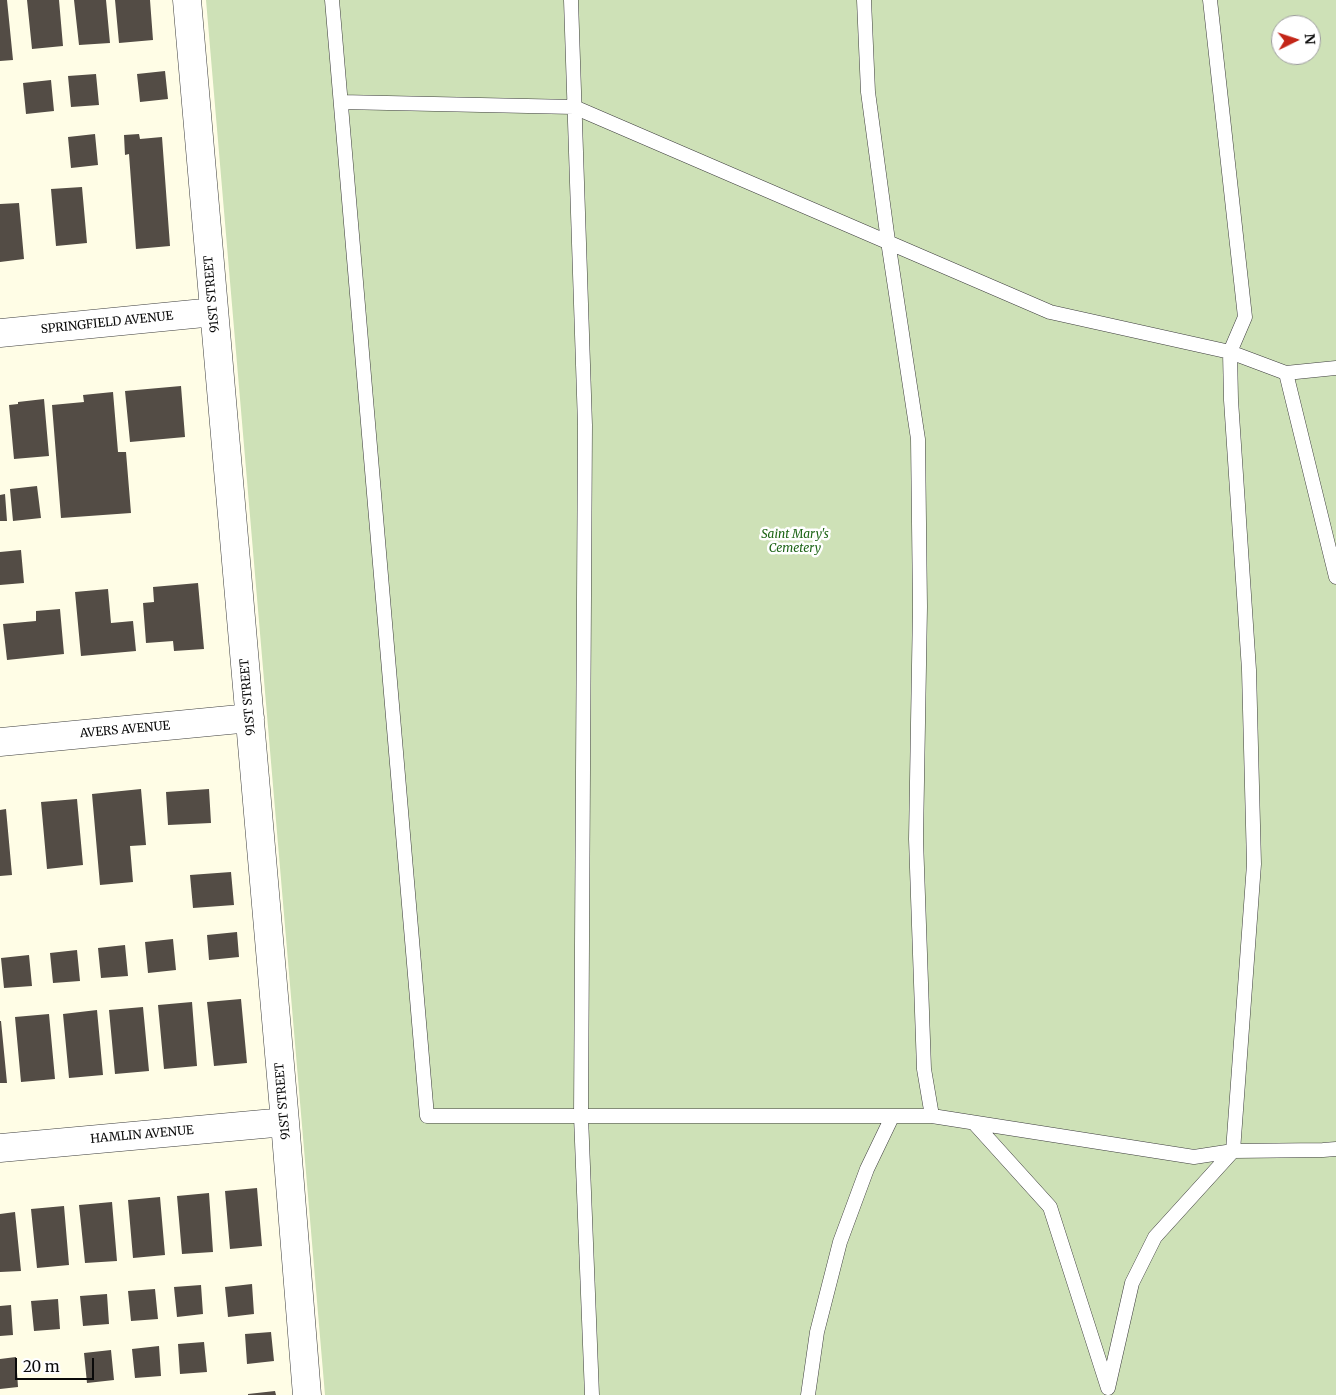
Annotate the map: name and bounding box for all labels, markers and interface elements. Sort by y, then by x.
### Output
north arrow [1271,15,1321,65]
text: N [1301,33,1319,45]
street label: 91ST STREET [201,255,223,333]
street label: SPRINGFIELD AVENUE [40,309,174,337]
park label: Saint Mary's Cemetery [761,528,829,556]
street label: 91ST STREET [237,658,259,736]
street label: AVERS AVENUE [79,719,171,741]
street label: 91ST STREET [272,1062,294,1140]
street label: HAMLIN AVENUE [90,1123,194,1147]
scale bar [18,1348,96,1380]
text: 20 m [23,1357,60,1376]

